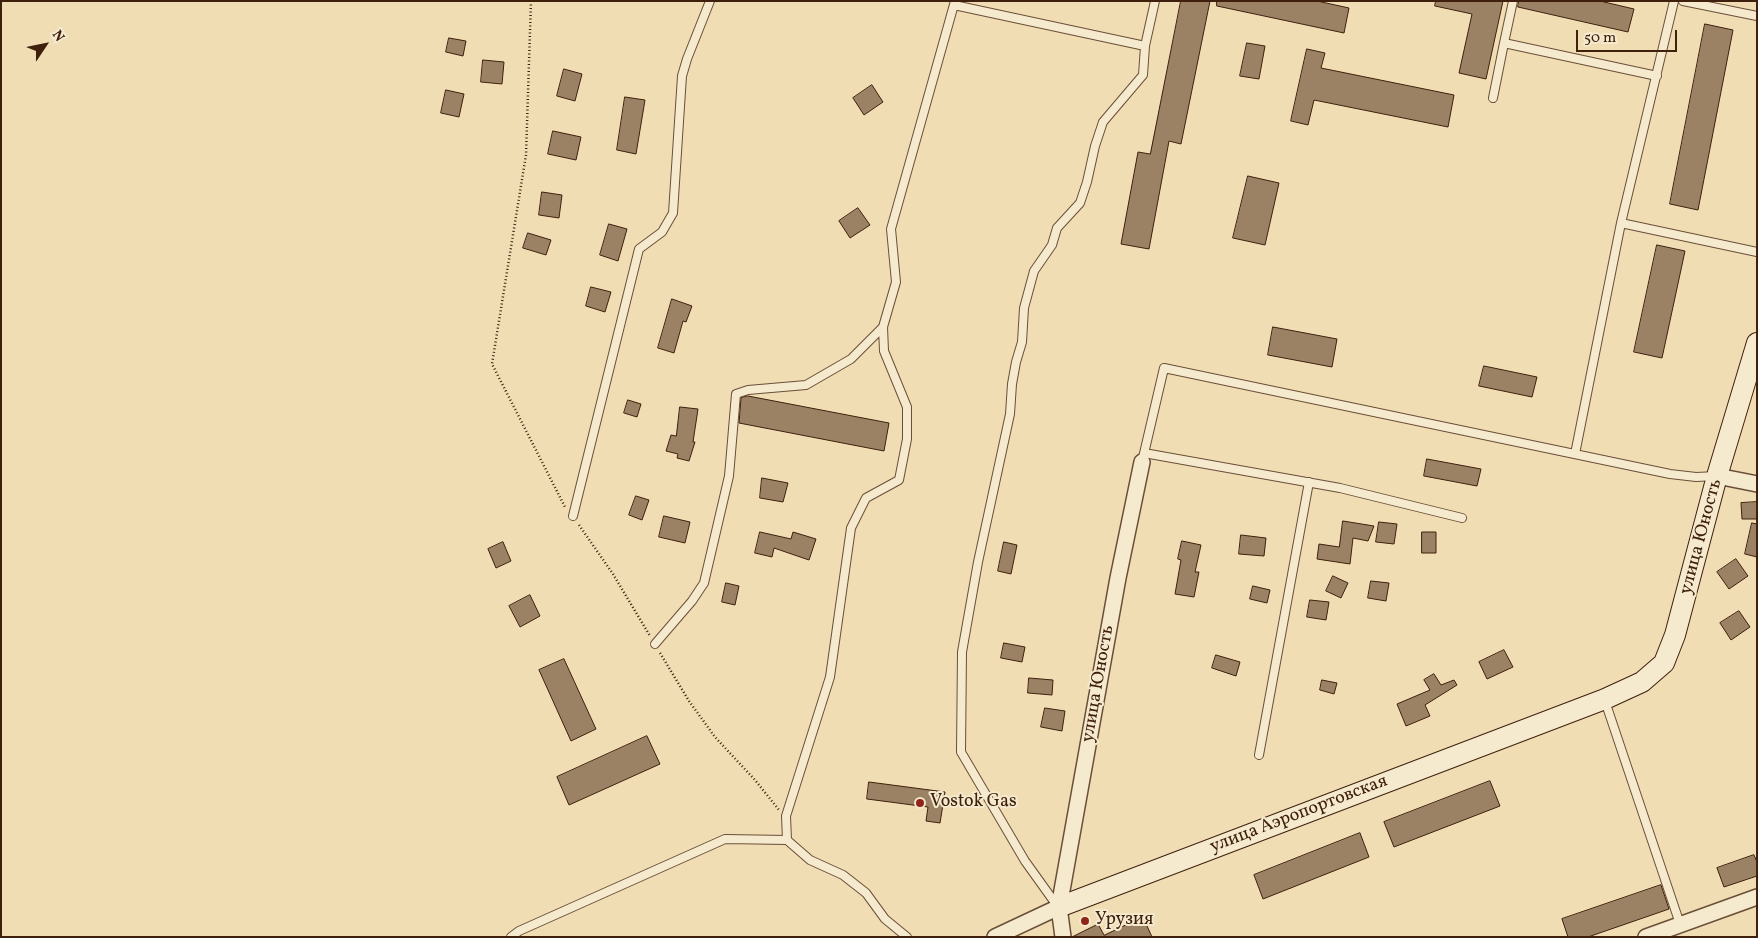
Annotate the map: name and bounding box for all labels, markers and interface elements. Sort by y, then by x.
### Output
north arrow [20,20,70,70]
scale bar [1578,20,1679,52]
text: N [47,27,69,46]
text: 50 m [1584,28,1616,49]
street label: улица Юность [1676,477,1728,597]
street label: улица Юность [1078,624,1120,744]
street label: улица Аэропортовская [1207,771,1391,859]
place label: Vostok Gas [930,792,1017,814]
marker: Vostok Gas [914,797,926,809]
place label: Урузия [1095,910,1153,932]
marker: Урузия [1079,915,1091,927]

